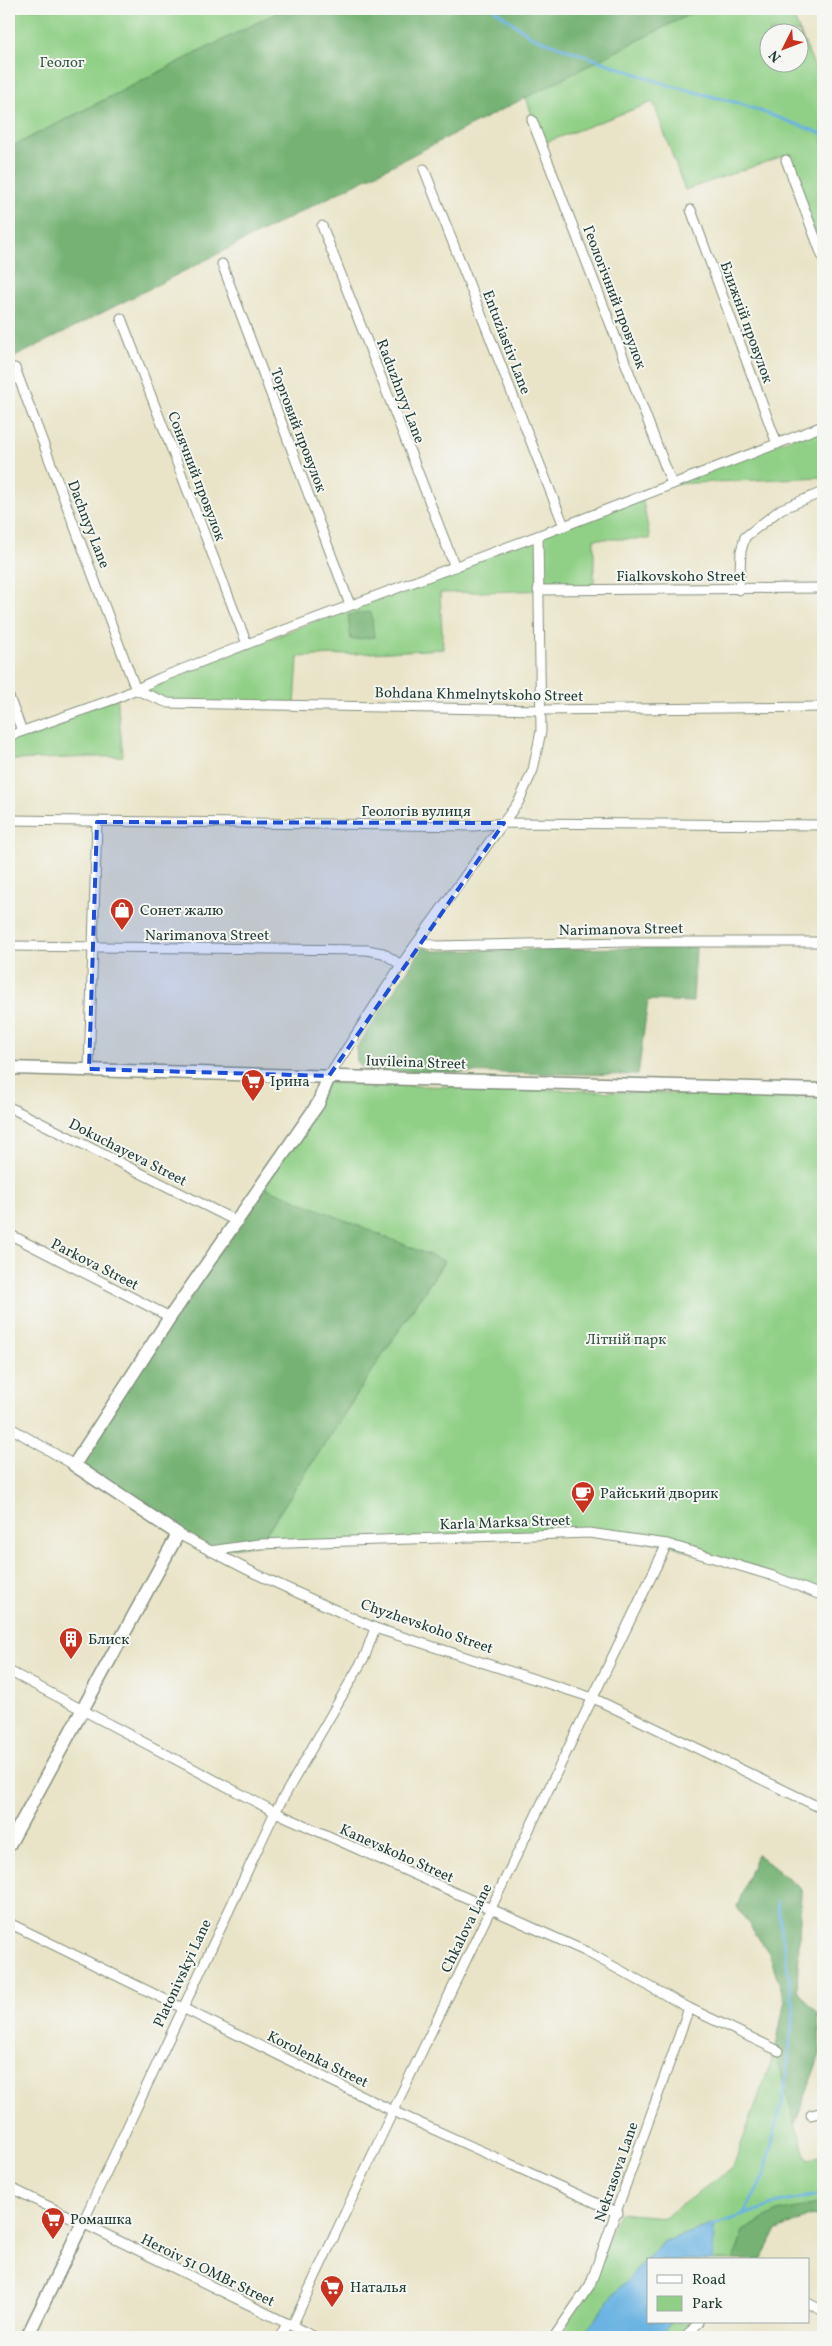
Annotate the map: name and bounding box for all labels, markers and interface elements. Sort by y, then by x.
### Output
north arrow [760,22,810,72]
text: N [765,46,786,66]
park label: Геолог [39,53,85,74]
street label: Геологічний провулок [576,223,651,372]
street label: Ближній провулок [714,259,777,386]
street label: Entuziastiv Lane [476,288,535,398]
street label: Raduzhnyy Lane [370,336,429,447]
street label: Торговий провулок [264,365,331,496]
street label: Сонячний провулок [161,409,230,544]
street label: Dachnyy Lane [61,477,114,572]
street label: Fialkovskoho Street [616,567,746,588]
street label: Bohdana Khmelnytskoho Street [374,683,583,708]
street label: Геологів вулиця [361,802,471,823]
shop icon: Сонет жалю [109,897,135,931]
place label: Сонет жалю [140,901,223,922]
street label: Narimanova Street [559,919,684,942]
street label: Narimanova Street [145,926,269,947]
street label: Iuvileina Street [365,1051,467,1076]
supermarket icon: Ірина [240,1068,266,1102]
place label: Ірина [270,1072,310,1093]
street label: Dokuchayeva Street [64,1114,190,1192]
street label: Parkova Street [47,1234,142,1296]
park label: Літній парк [586,1330,666,1351]
cafe icon: Райський дворик [570,1480,596,1514]
place label: Райський дворик [600,1484,718,1505]
street label: Karla Marksa Street [439,1511,571,1536]
street label: Chyzhevskoho Street [357,1595,496,1660]
building icon: Блиск [58,1626,84,1660]
place label: Блиск [88,1630,129,1651]
street label: Kanevskoho Street [336,1820,457,1889]
street label: Chkalova Lane [437,1880,498,1977]
street label: Platonivskyi Lane [149,1916,218,2031]
street label: Korolenka Street [263,2027,371,2094]
street label: Nekrasova Lane [590,2120,644,2225]
supermarket icon: Ромашка [40,2206,66,2240]
place label: Ромашка [70,2210,132,2231]
street label: Heroiv 51 OMBr Street [137,2230,278,2313]
legend [647,2258,810,2324]
text: Road [692,2270,726,2291]
supermarket icon: Наталья [319,2274,345,2308]
place label: Наталья [350,2278,407,2299]
text: Park [692,2294,723,2315]

